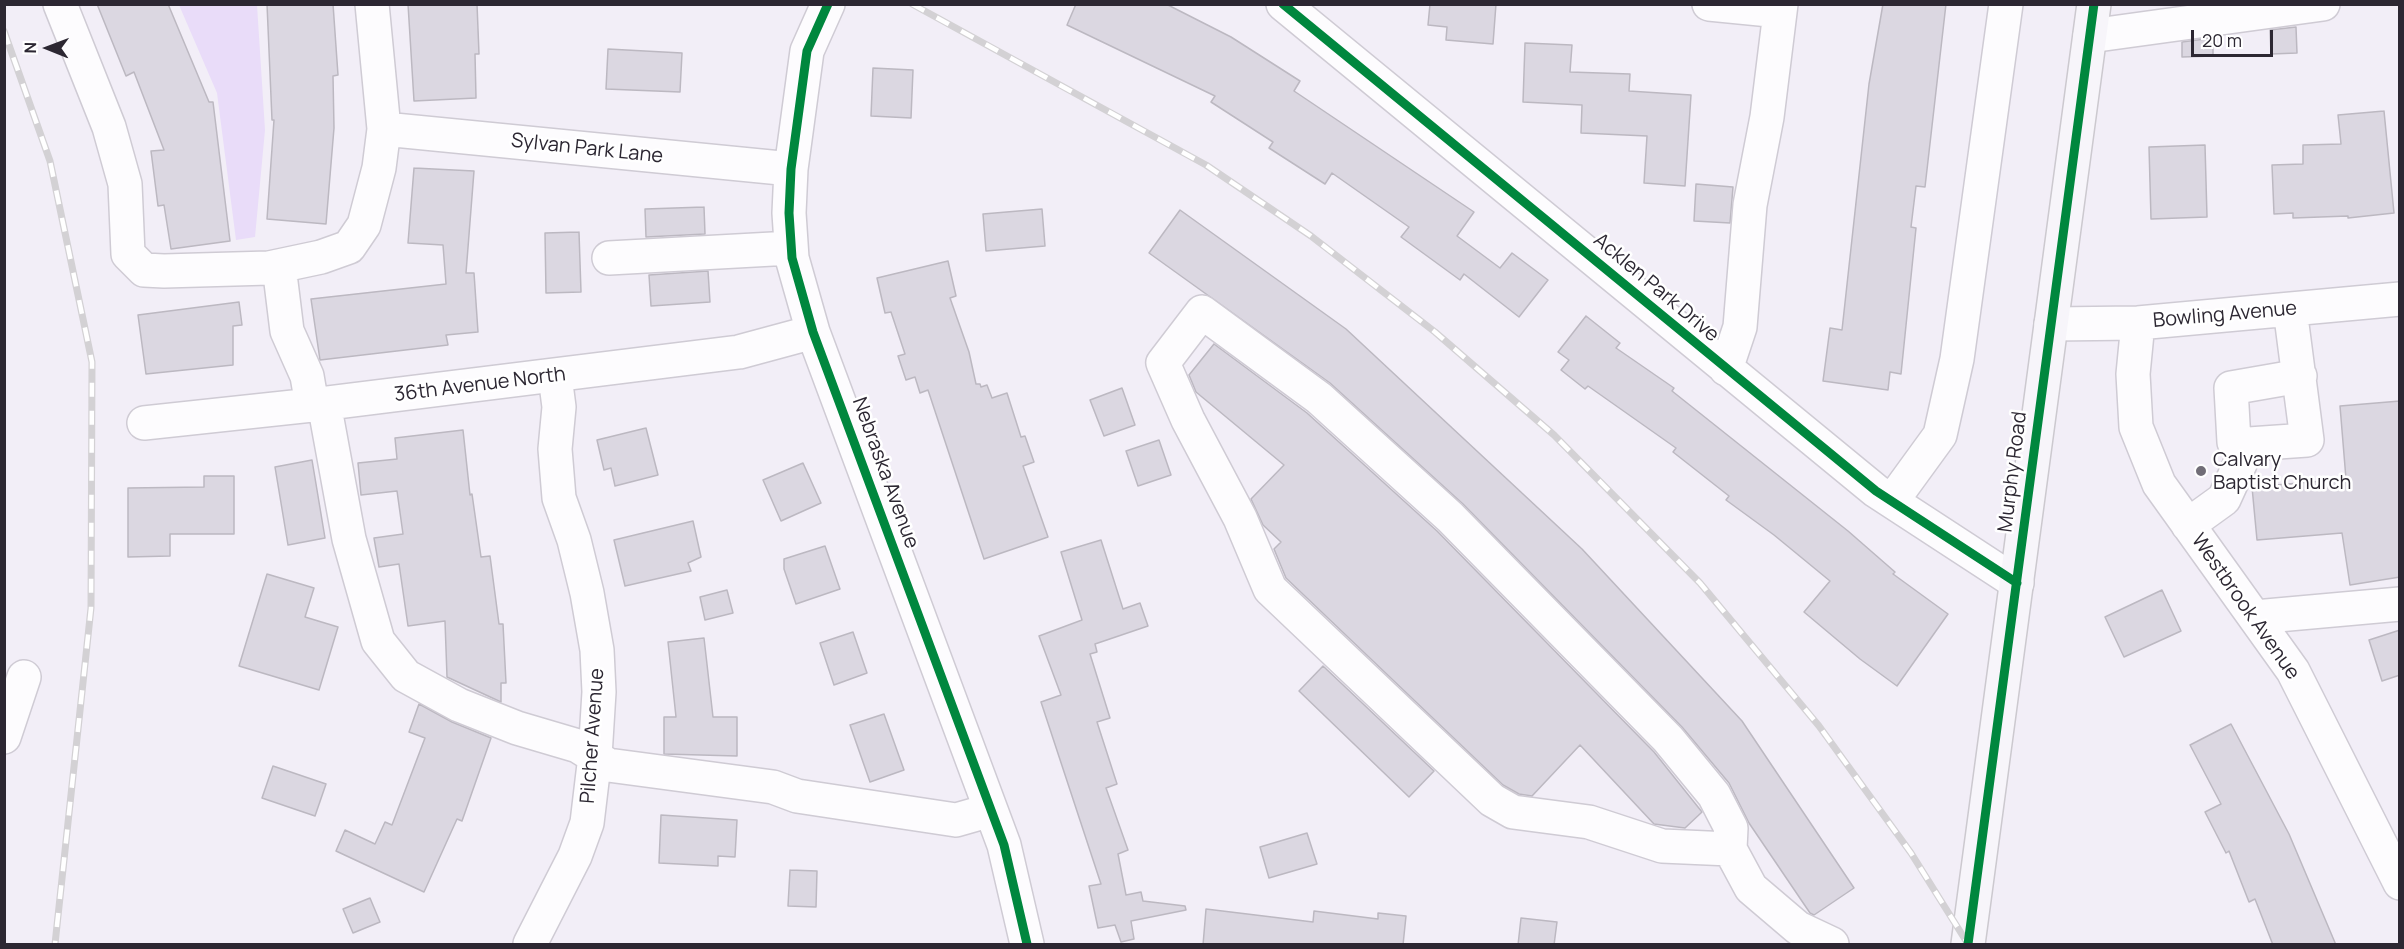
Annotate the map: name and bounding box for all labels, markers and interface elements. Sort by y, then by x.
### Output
north arrow [18,18,78,78]
scale bar [2194,18,2276,56]
text: 20 m [2202,28,2242,52]
text: N [19,42,41,54]
street label: Sylvan Park Lane [510,129,664,169]
street label: Acklen Park Drive [1588,229,1724,347]
street label: Bowling Avenue [2152,297,2298,333]
street label: 36th Avenue North [393,363,567,407]
street label: Nebraska Avenue [847,394,923,552]
street label: Murphy Road [1994,410,2032,534]
place label: Calvary Baptist Church [2213,448,2351,495]
marker: Calvary Baptist Church [2194,464,2208,478]
street label: Westbrook Avenue [2186,529,2304,685]
street label: Pilcher Avenue [576,667,610,805]

